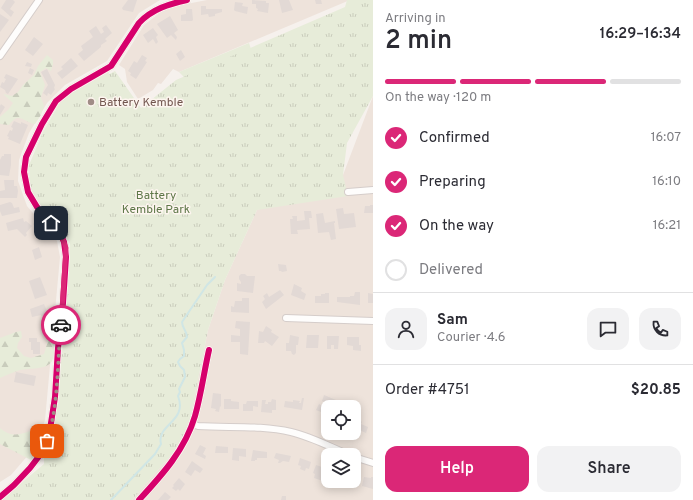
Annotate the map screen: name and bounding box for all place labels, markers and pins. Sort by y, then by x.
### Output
place label: Battery Kemble [99,95,183,111]
marker: Battery Kemble [86,97,96,107]
pin [34,206,68,240]
pin [30,424,64,458]

